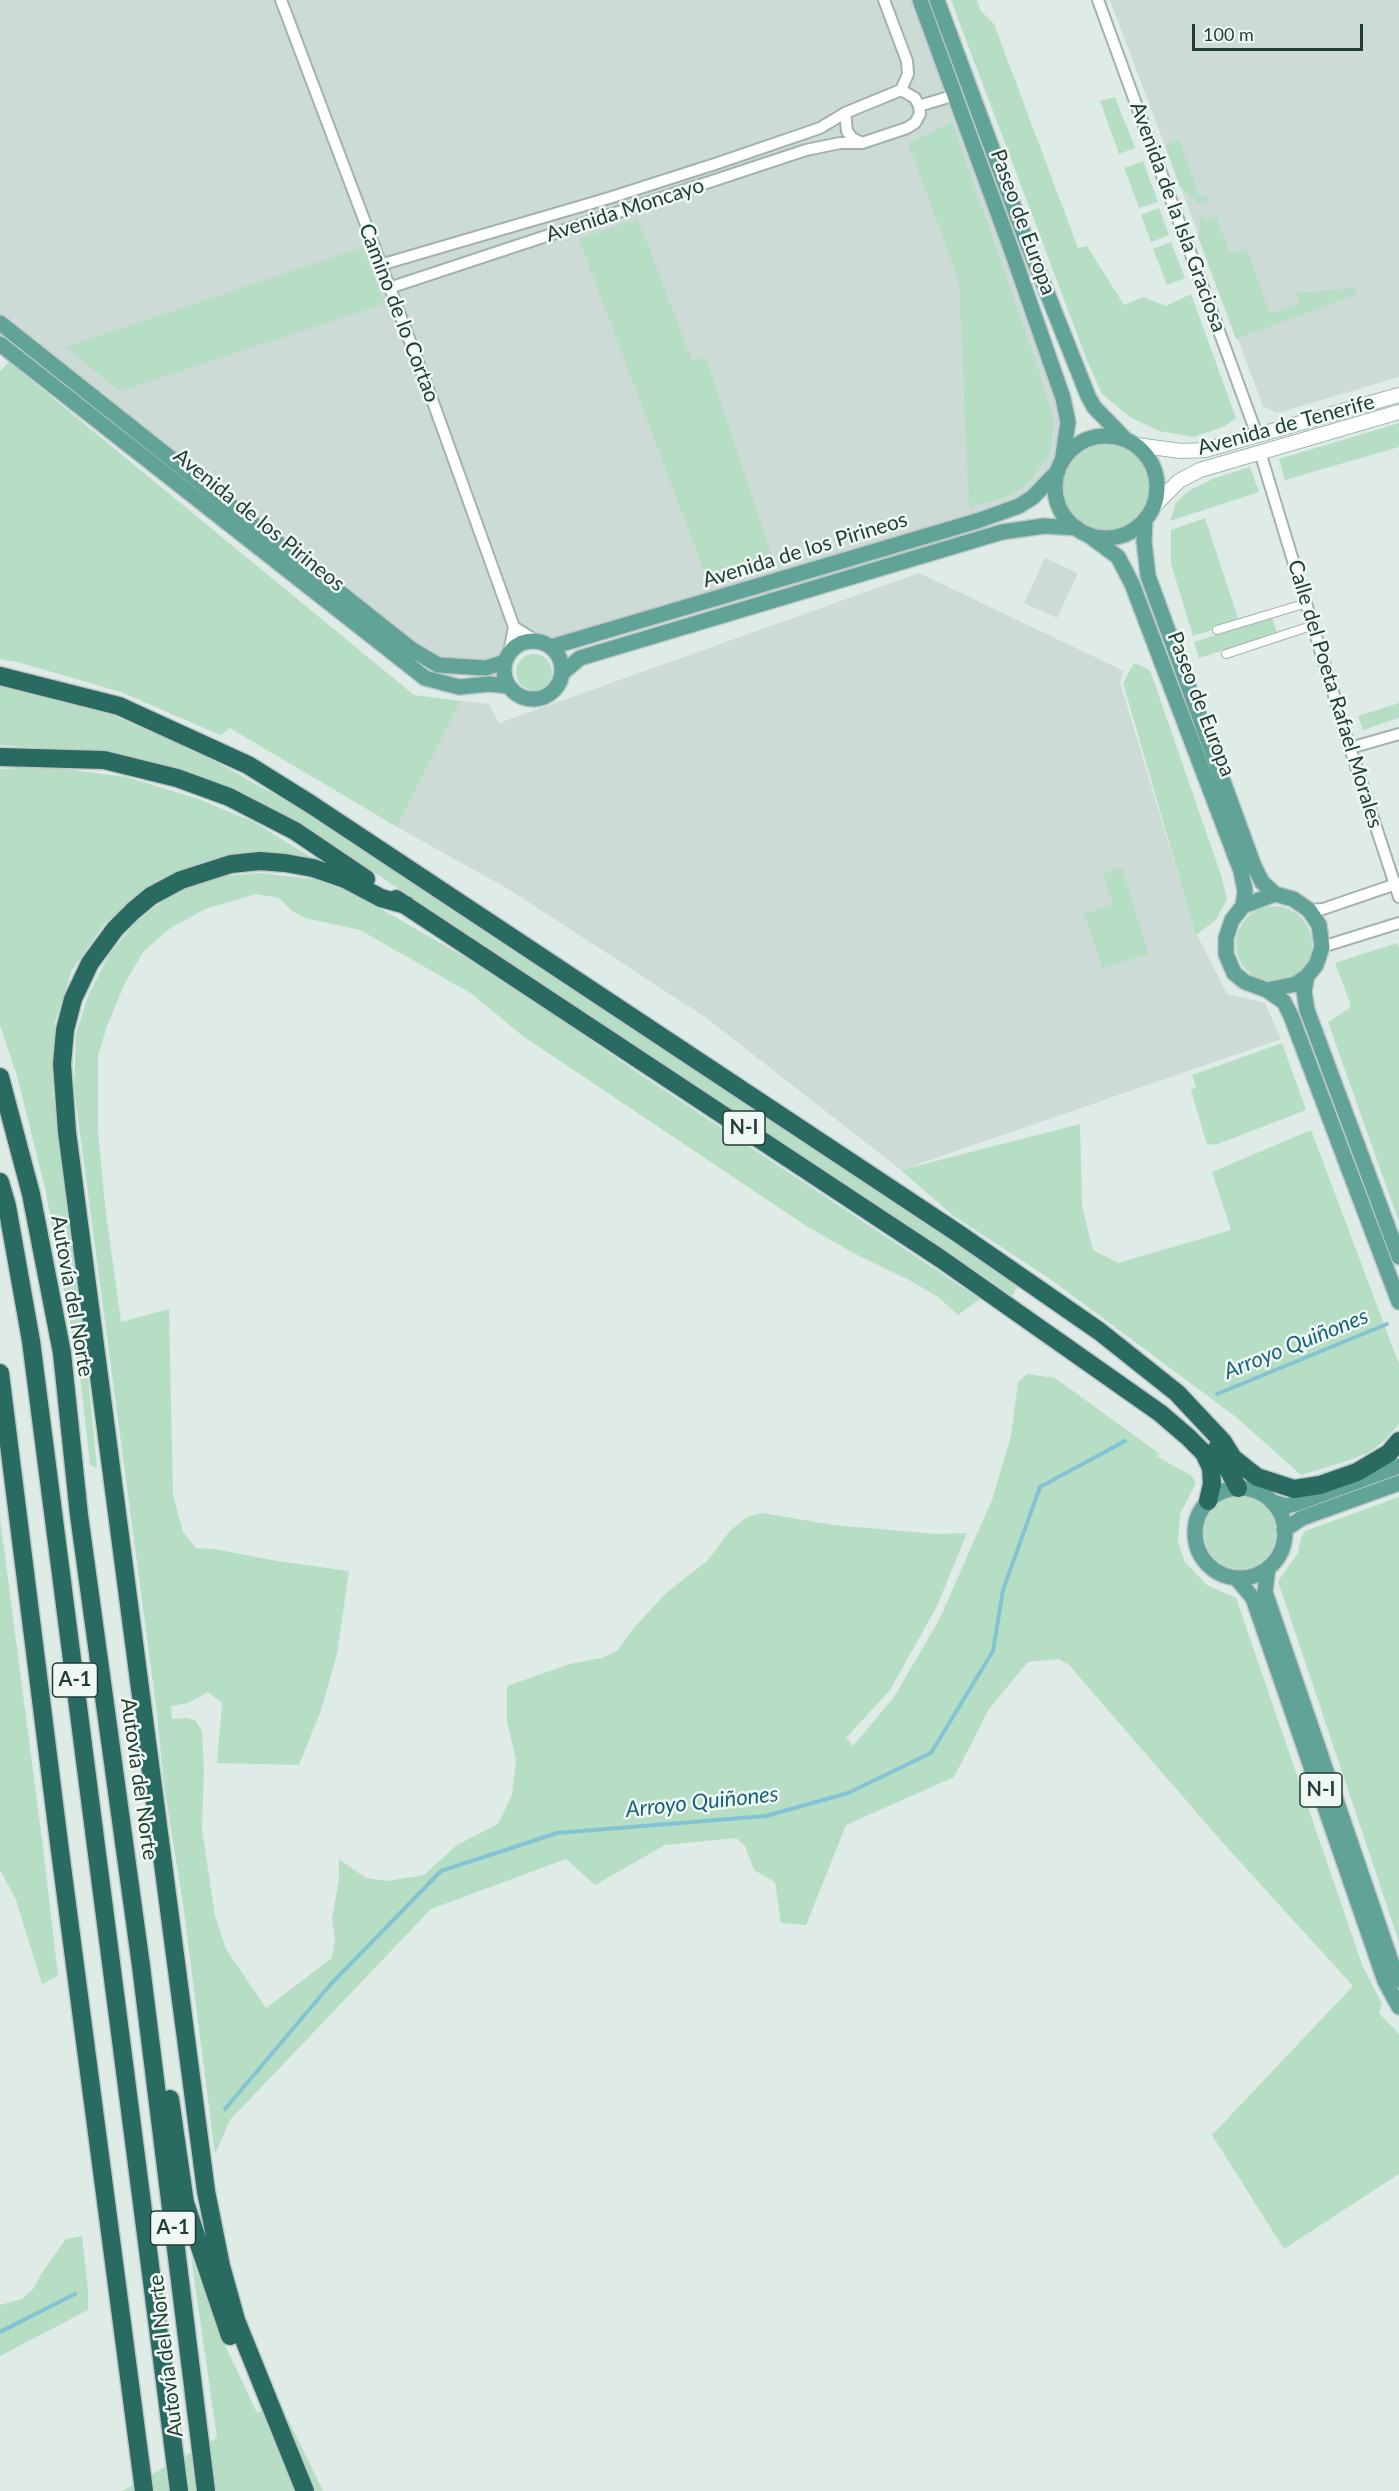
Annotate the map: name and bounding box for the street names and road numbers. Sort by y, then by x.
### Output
street label: Avenida de la Isla Graciosa [1125,98,1231,336]
street label: Paseo de Europa [985,146,1061,298]
street label: Avenida Moncayo [543,173,707,247]
street label: Camino de lo Cortao [353,220,445,406]
street label: Avenida de Tenerife [1195,389,1377,461]
street label: Avenida de los Pirineos [168,443,350,597]
street label: Avenida de los Pirineos [699,507,911,593]
street label: Calle del Poeta Rafael Morales [1282,557,1388,831]
street label: Paseo de Europa [1162,628,1240,780]
road number: N-I [723,1111,765,1145]
street label: Autovía del Norte [45,1213,99,1379]
road number: A-1 [52,1663,98,1697]
street label: Autovía del Norte [115,1696,163,1862]
road number: N-I [1300,1773,1342,1807]
road number: A-1 [150,2211,195,2245]
street label: Autovía del Norte [144,2273,188,2439]

